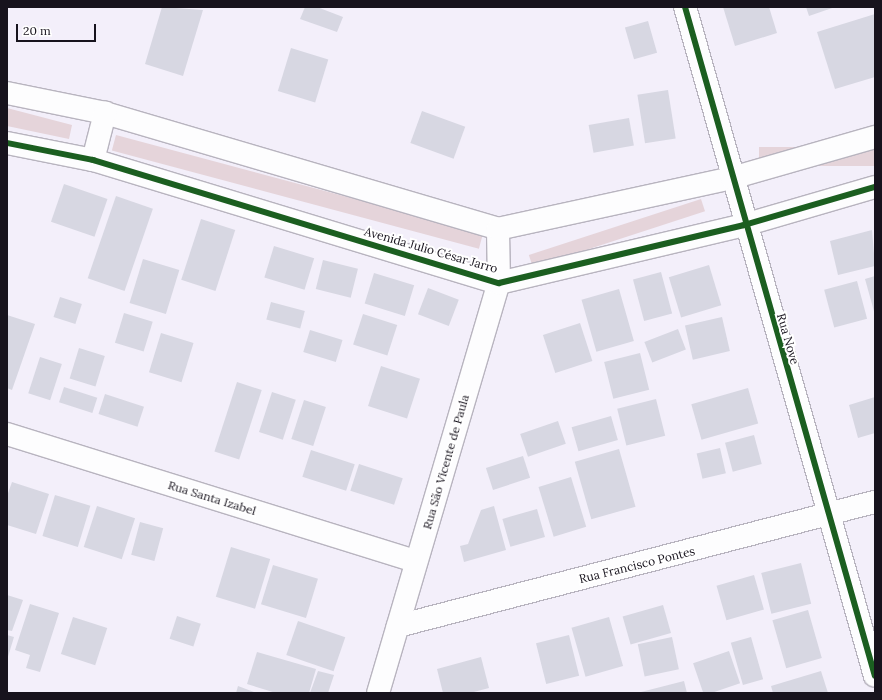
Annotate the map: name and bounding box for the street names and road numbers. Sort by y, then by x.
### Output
street label: Avenida Julio César Jarro [363,224,499,276]
street label: Rua Nove [774,312,802,366]
street label: Rua São Vicente de Paula [420,393,472,531]
street label: Rua Santa Izabel [166,478,258,518]
street label: Rua Francisco Pontes [578,544,696,586]

